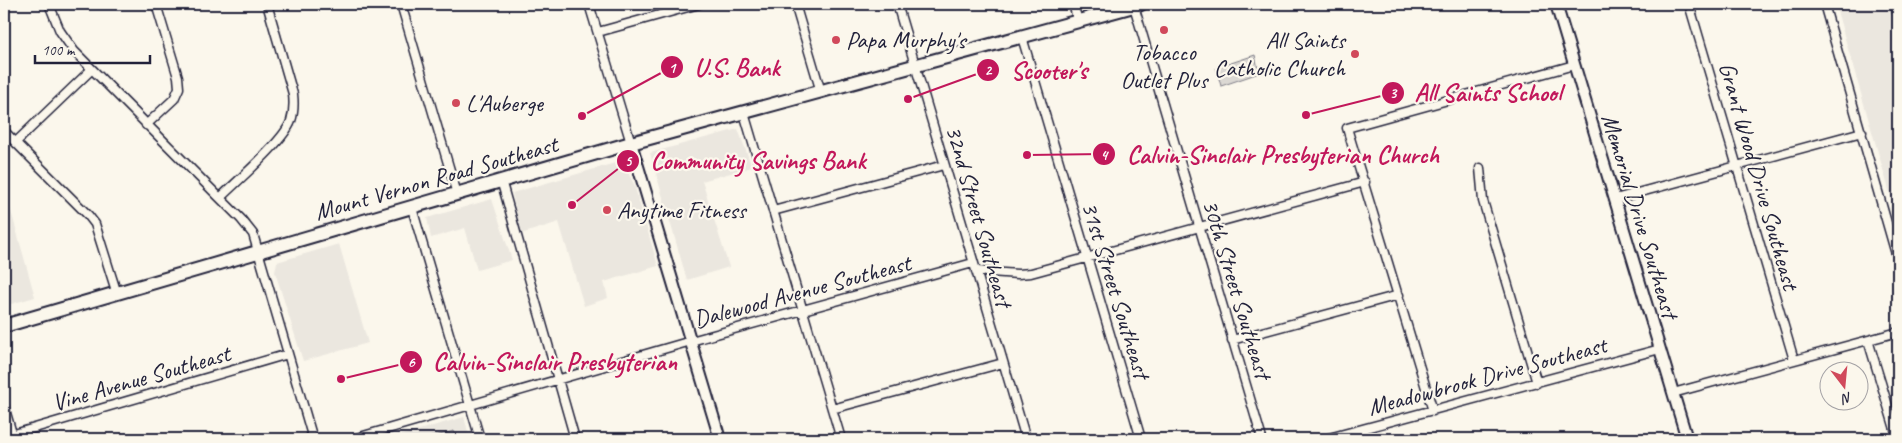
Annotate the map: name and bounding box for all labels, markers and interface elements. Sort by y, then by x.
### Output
marker: Tobacco Outlet Plus [1158,24,1170,36]
place label: Papa Murphy's [846,25,968,55]
place label: All Saints Catholic Church [1214,25,1347,83]
scale bar [35,32,150,64]
marker: Papa Murphy's [830,34,842,46]
place label: Tobacco Outlet Plus [1121,37,1209,95]
text: 100 m [42,41,76,60]
callout: U.S. Bank [659,47,789,87]
marker: All Saints Catholic Church [1349,48,1361,60]
callout: Scooter's [976,50,1097,90]
text: U.S. Bank [694,52,782,84]
text: Scooter's [1011,55,1089,87]
text: 1 [669,59,678,78]
street label: Grant Wood Drive Southeast [1712,59,1806,295]
text: 2 [985,61,993,80]
callout: All Saints School [1381,73,1571,113]
text: All Saints School [1415,77,1566,109]
text: 3 [1390,84,1398,103]
place label: L'Auberge [466,88,545,118]
marker: L'Auberge [450,97,462,109]
street label: Memorial Drive Southeast [1595,110,1686,325]
street label: 32nd Street Southeast [939,122,1020,313]
street label: Mount Vernon Road Southeast [311,128,563,227]
callout: Calvin-Sinclair Presbyterian Church [1091,134,1449,174]
text: Calvin-Sinclair Presbyterian Church [1127,139,1440,171]
callout: Community Savings Bank [615,141,876,181]
text: Community Savings Bank [650,145,868,177]
text: 4 [1101,146,1110,165]
text: 5 [625,152,633,171]
place label: Anytime Fitness [617,195,747,225]
street label: 30th Street Southeast [1196,196,1279,385]
street label: 31st Street Southeast [1075,198,1158,385]
marker: Anytime Fitness [601,204,613,216]
street label: Dalewood Avenue Southeast [690,247,916,334]
street label: Meadowbrook Drive Southeast [1365,329,1611,422]
street label: Vine Avenue Southeast [49,338,235,418]
callout: Calvin-Sinclair Presbyterian [398,342,687,382]
text: Calvin-Sinclair Presbyterian [433,346,677,378]
text: 6 [407,353,415,372]
north arrow [1820,360,1870,410]
text: N [1839,389,1854,408]

